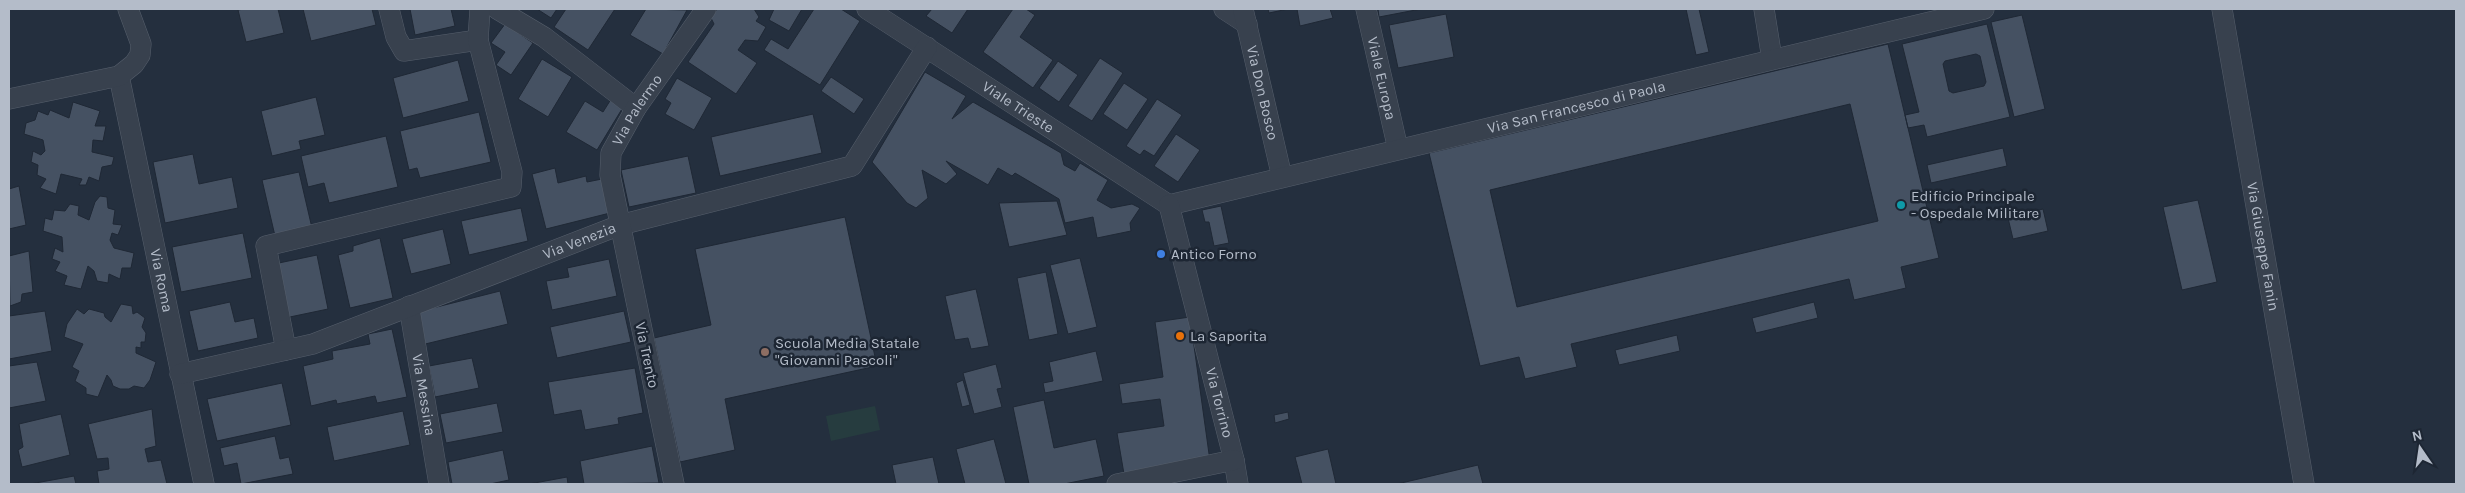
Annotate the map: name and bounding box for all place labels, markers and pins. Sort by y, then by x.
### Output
place label: Edificio Principale - Ospedale Militare [1911,187,2039,222]
marker: Edificio Principale - Ospedale Militare [1895,199,1907,211]
place label: Antico Forno [1171,245,1257,263]
marker: Antico Forno [1155,248,1167,260]
place label: La Saporita [1190,327,1267,345]
marker: La Saporita [1174,330,1186,342]
place label: Scuola Media Statale "Giovanni Pascoli" [775,334,919,369]
marker: Scuola Media Statale "Giovanni Pascoli" [759,346,771,358]

